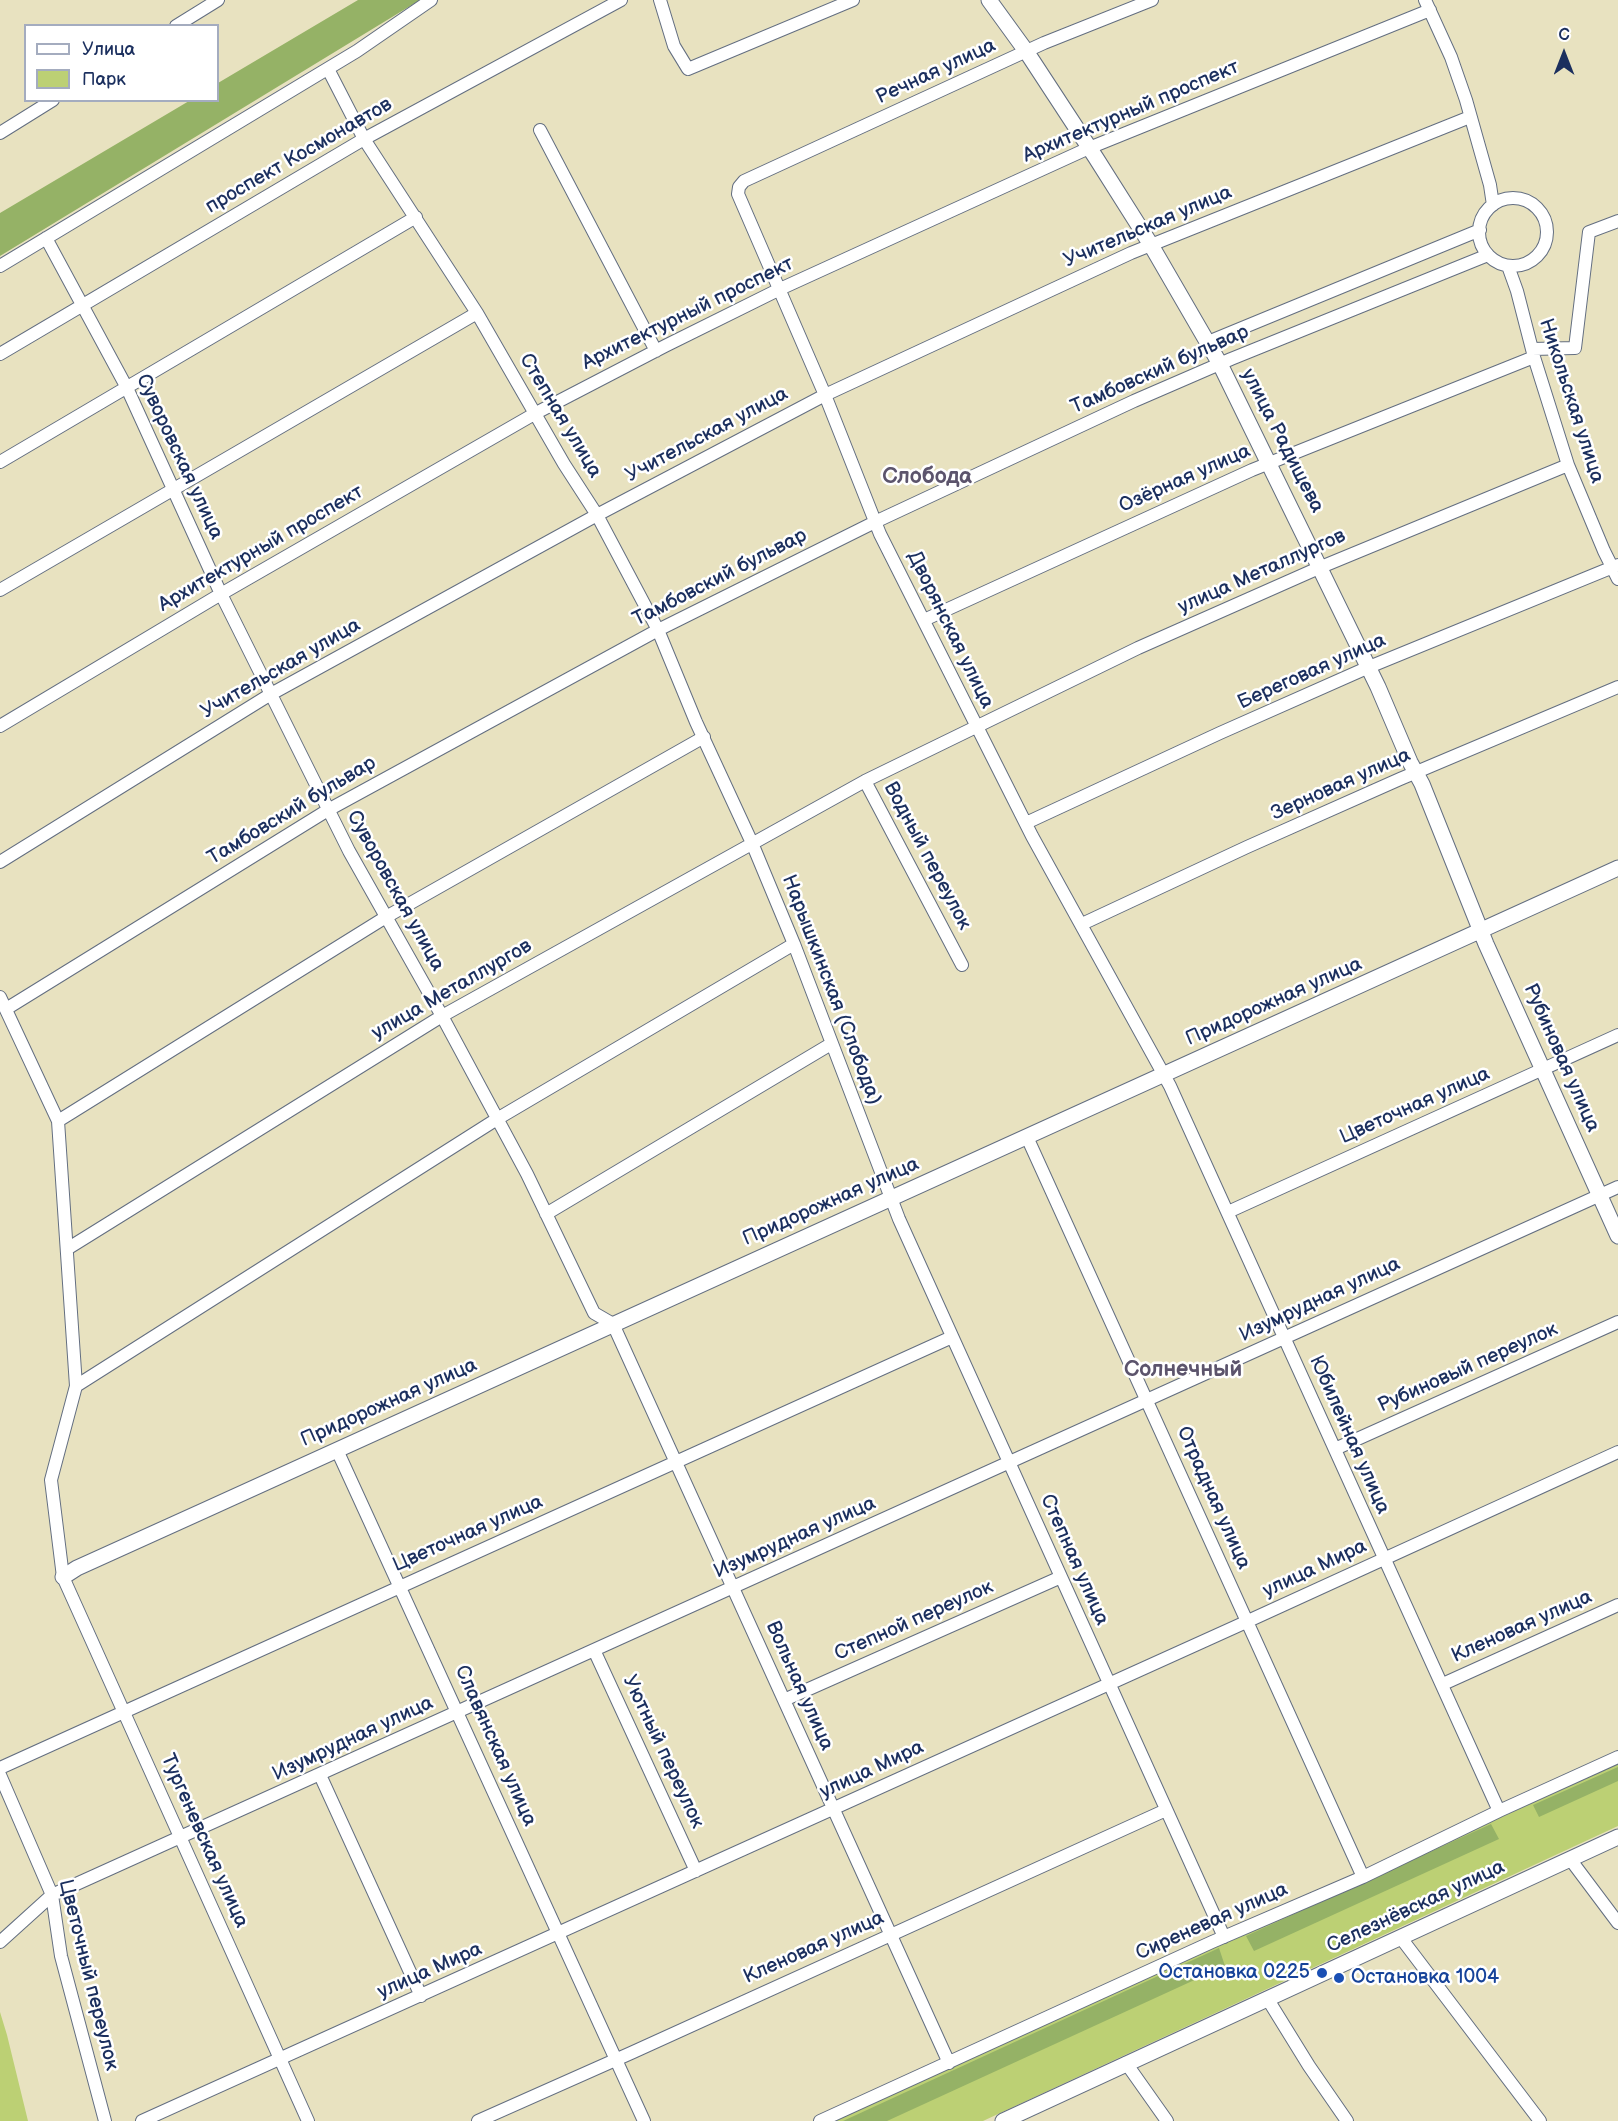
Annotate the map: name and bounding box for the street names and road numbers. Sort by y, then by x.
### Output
street label: Речная улица [872,34,1000,110]
street label: Архитектурный проспект [1019,56,1243,168]
street label: проспект Космонавтов [201,93,397,219]
street label: Учительская улица [1060,181,1236,273]
street label: Архитектурный проспект [578,252,798,376]
street label: Никольская улица [1533,316,1609,486]
street label: Тамбовский бульвар [1067,320,1253,420]
street label: Степная улица [514,350,606,482]
street label: улица Радищева [1235,365,1329,517]
street label: Суворовская улица [130,371,228,543]
street label: Учительская улица [622,382,792,488]
street label: Озёрная улица [1116,439,1254,519]
street label: Архитектурный проспект [154,480,368,618]
street label: Тамбовский бульвар [629,524,811,632]
street label: улица Металлургов [1175,524,1349,620]
street label: Дворянская улица [901,547,999,713]
street label: Учительская улица [197,614,365,724]
street label: Береговая улица [1234,629,1390,715]
street label: Зерновая улица [1268,744,1414,826]
street label: Тамбовский бульвар [204,751,380,871]
street label: Водный переулок [878,778,976,934]
street label: Суворовская улица [341,807,449,975]
street label: Нарышкинская (Слобода) [776,872,886,1108]
street label: улица Металлургов [368,934,536,1046]
street label: Придорожная улица [1182,952,1366,1052]
street label: Рубиновая улица [1518,980,1604,1136]
street label: Цветочная улица [1336,1062,1494,1150]
street label: Придорожная улица [739,1152,923,1252]
street label: Изумрудная улица [1236,1252,1404,1348]
street label: Рубиновый переулок [1374,1318,1562,1418]
street label: Юбилейная улица [1303,1352,1395,1518]
street label: Придорожная улица [297,1353,481,1453]
street label: Отрадная улица [1171,1423,1255,1573]
street label: Цветочная улица [389,1490,547,1578]
street label: Степная улица [1034,1491,1114,1629]
street label: Изумрудная улица [710,1492,880,1584]
street label: улица Мира [1259,1535,1371,1603]
street label: Степной переулок [831,1575,997,1667]
street label: Кленовая улица [1448,1585,1596,1669]
street label: Вольная улица [760,1618,838,1754]
street label: Славянская улица [449,1662,541,1830]
street label: Уютный переулок [617,1672,709,1832]
street label: Изумрудная улица [269,1691,437,1787]
street label: улица Мира [816,1736,928,1804]
street label: Тургеневская улица [155,1750,253,1932]
street label: Селезнёвская улица [1323,1855,1509,1959]
street label: Цветочный переулок [53,1877,123,2073]
street label: Сиреневая улица [1132,1878,1292,1966]
street label: Кленовая улица [740,1906,888,1990]
street label: улица Мира [374,1937,486,2005]

